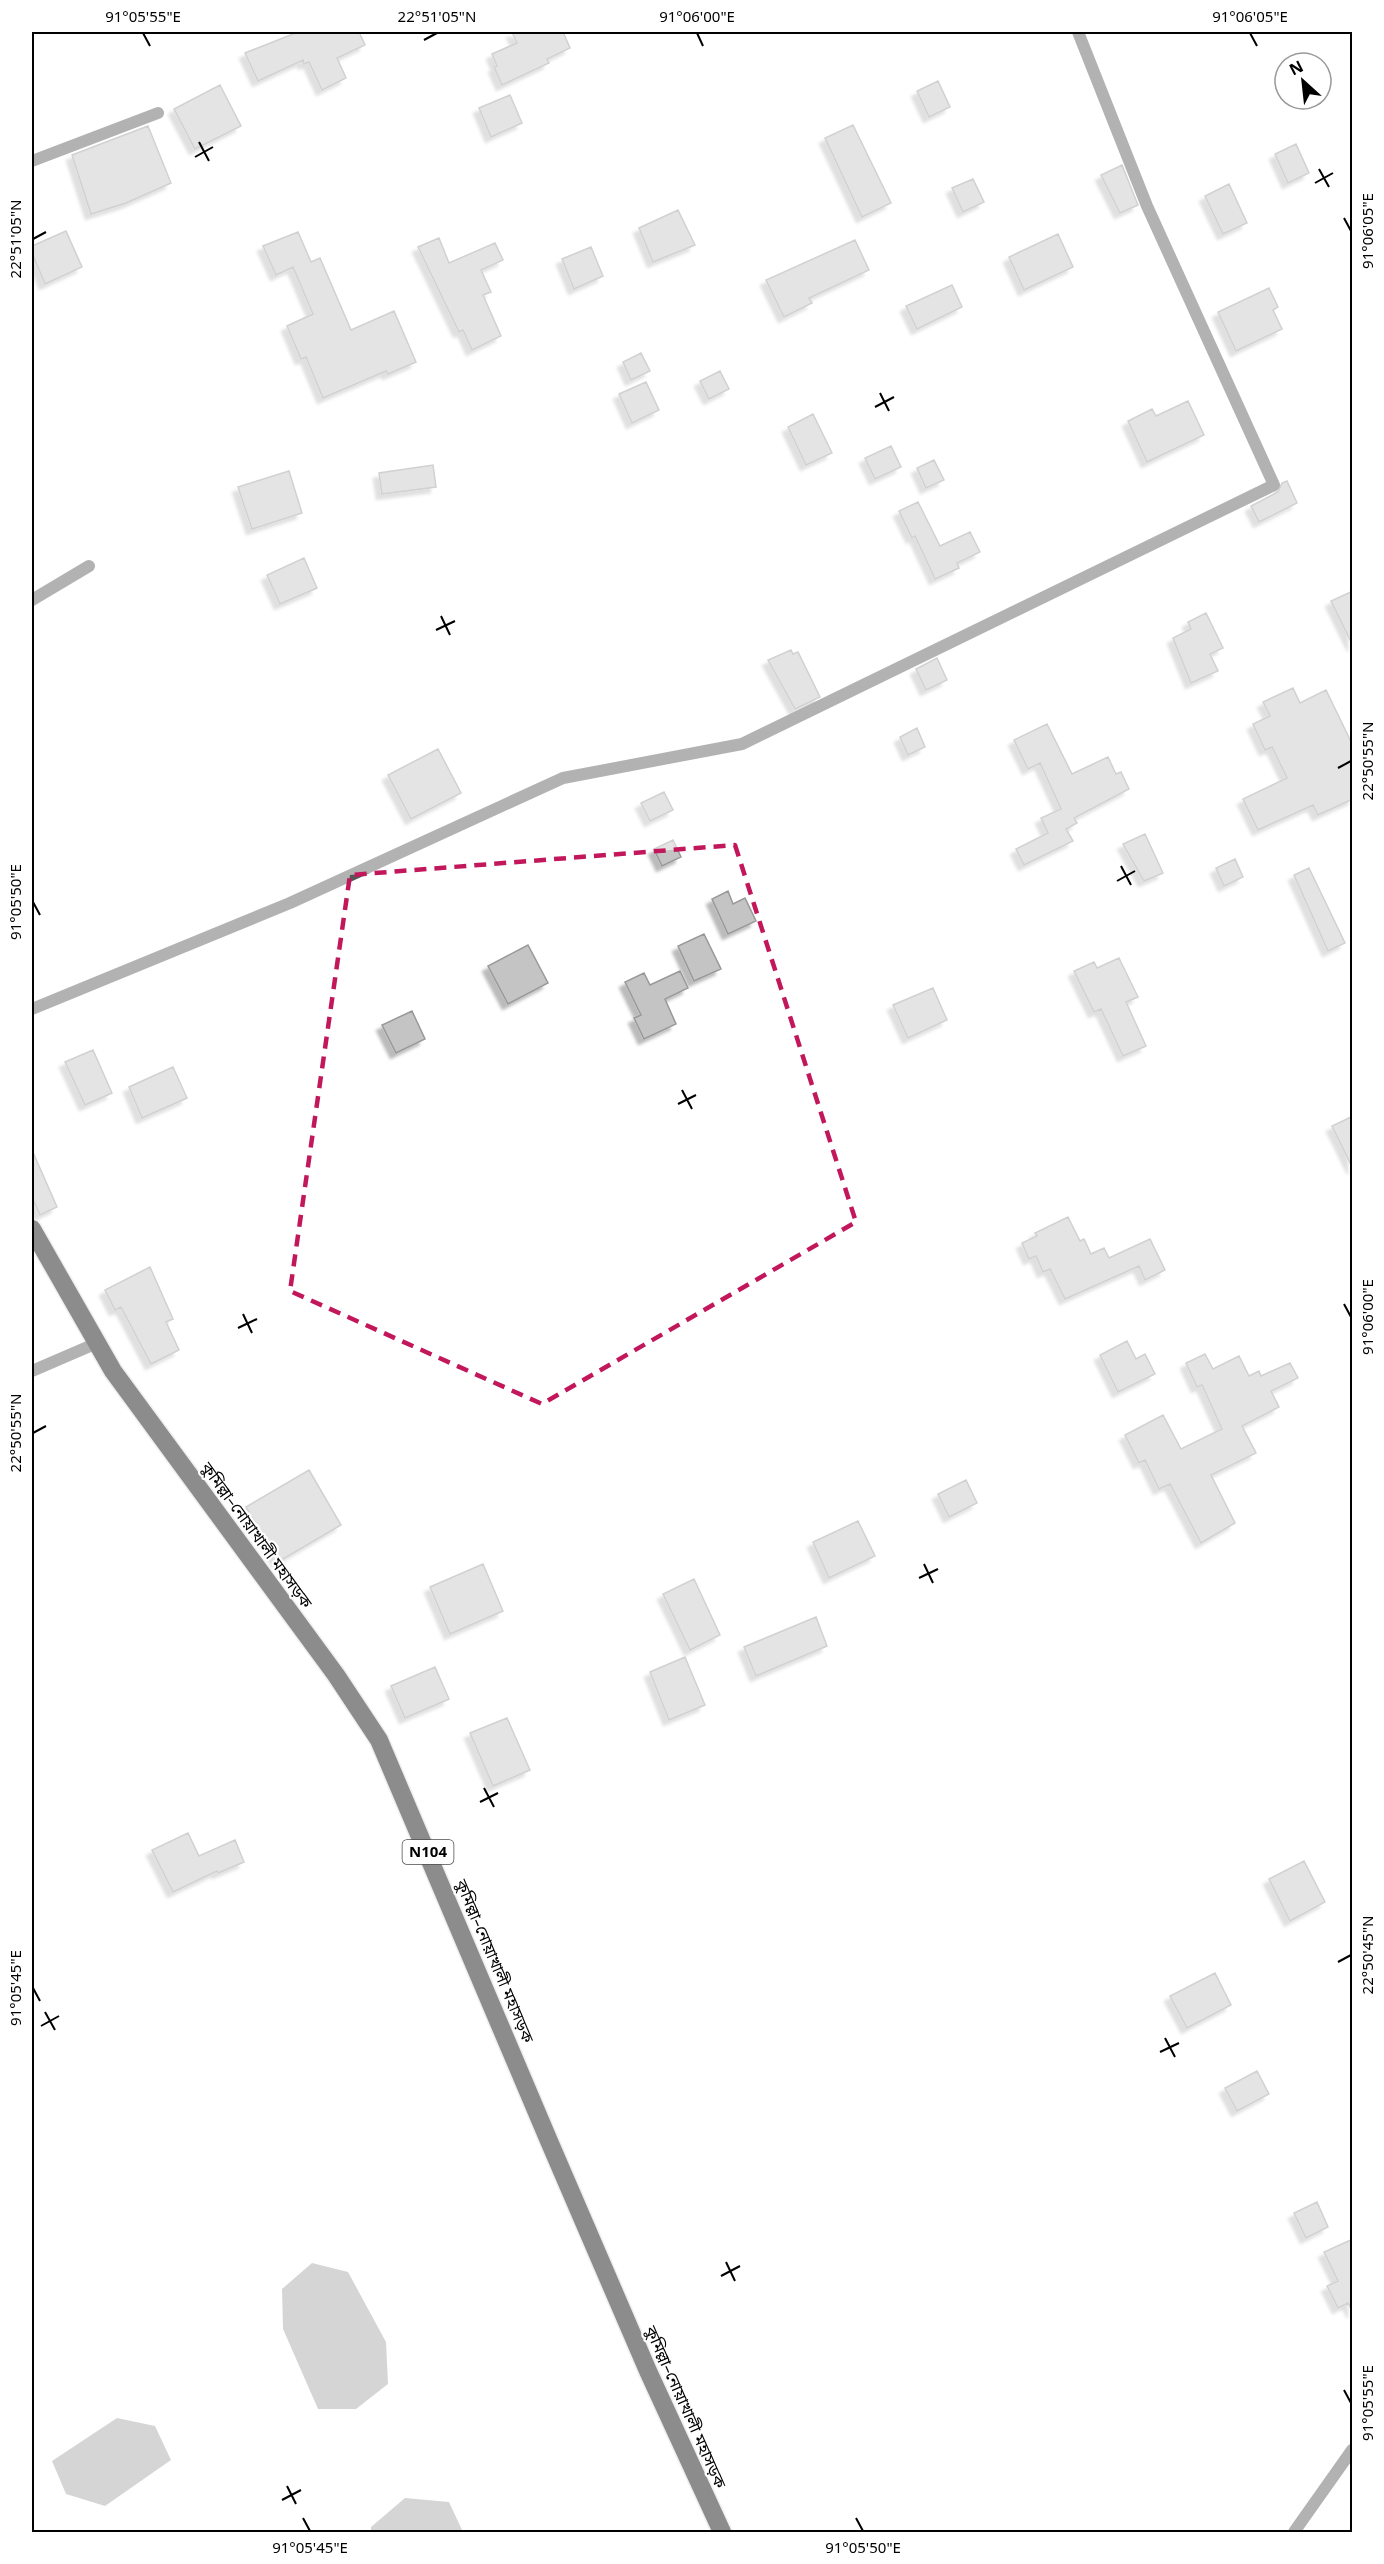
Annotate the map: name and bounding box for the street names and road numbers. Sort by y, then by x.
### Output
street label: কুমিল্লা–নোয়াখালী মহাসড়ক [196,1457,318,1613]
road number: N104 [402,1840,454,1864]
street label: কুমিল্লা–নোয়াখালী মহাসড়ক [450,1875,540,2047]
street label: কুমিল্লা–নোয়াখালী মহাসড়ক [640,2321,732,2493]

